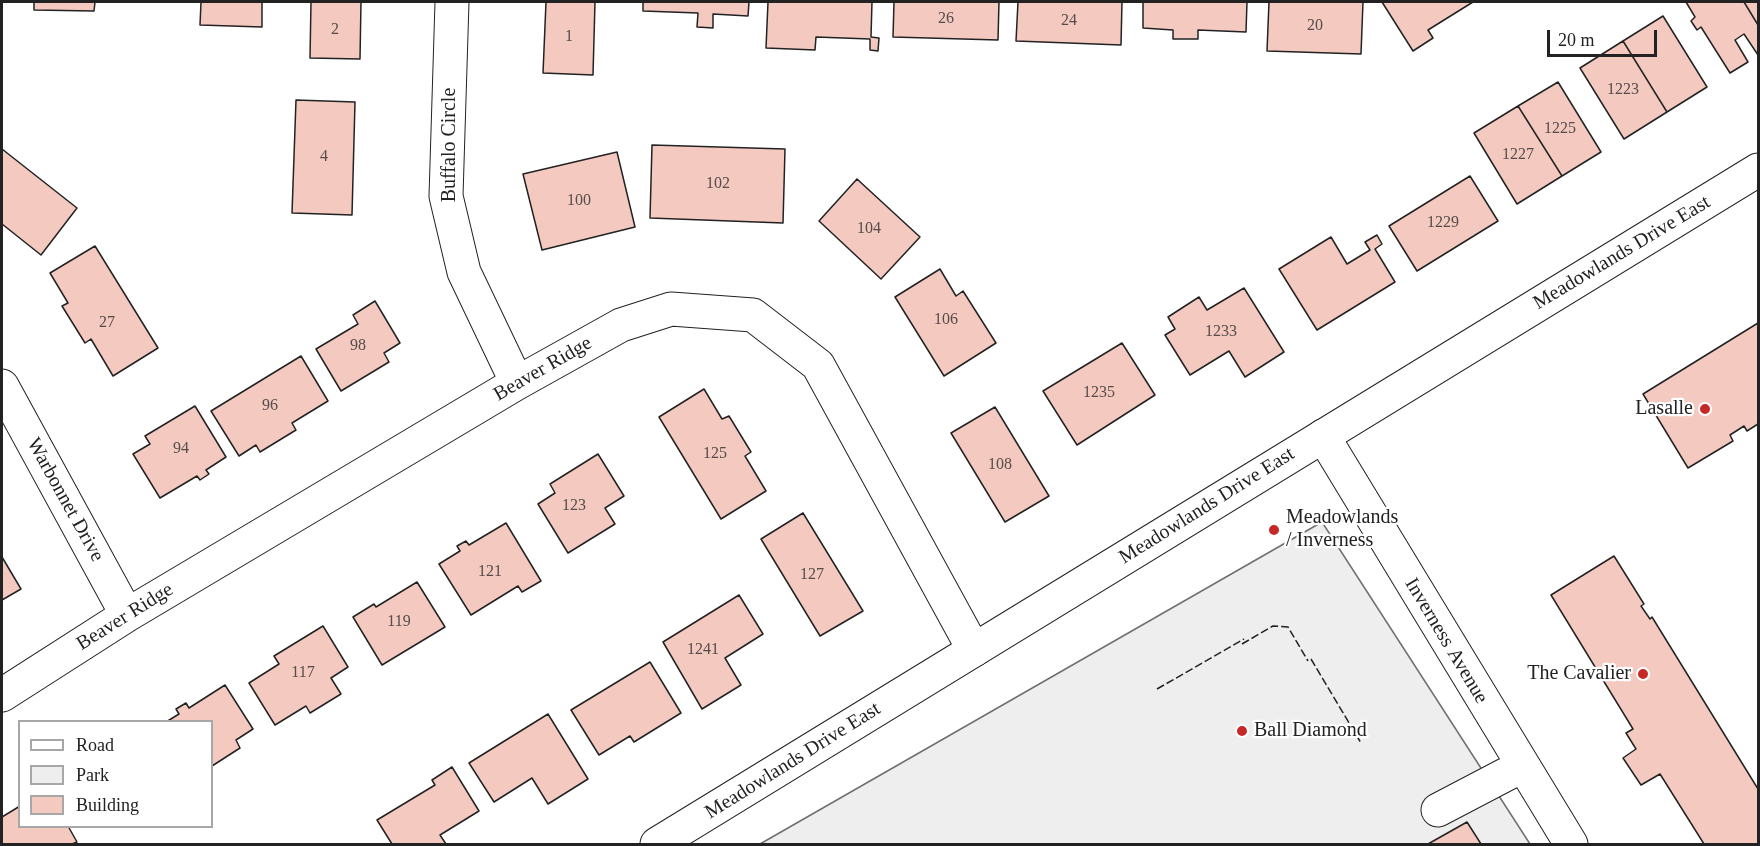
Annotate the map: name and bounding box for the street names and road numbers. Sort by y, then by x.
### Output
street label: Buffalo Circle [438,88,462,202]
street label: Meadowlands Drive East [1529,191,1715,315]
street label: Beaver Ridge [490,331,596,407]
street label: Warbonnet Drive [21,434,109,566]
street label: Meadowlands Drive East [1115,442,1299,570]
street label: Inverness Avenue [1399,574,1493,708]
street label: Beaver Ridge [72,578,178,656]
street label: Meadowlands Drive East [701,697,885,825]

